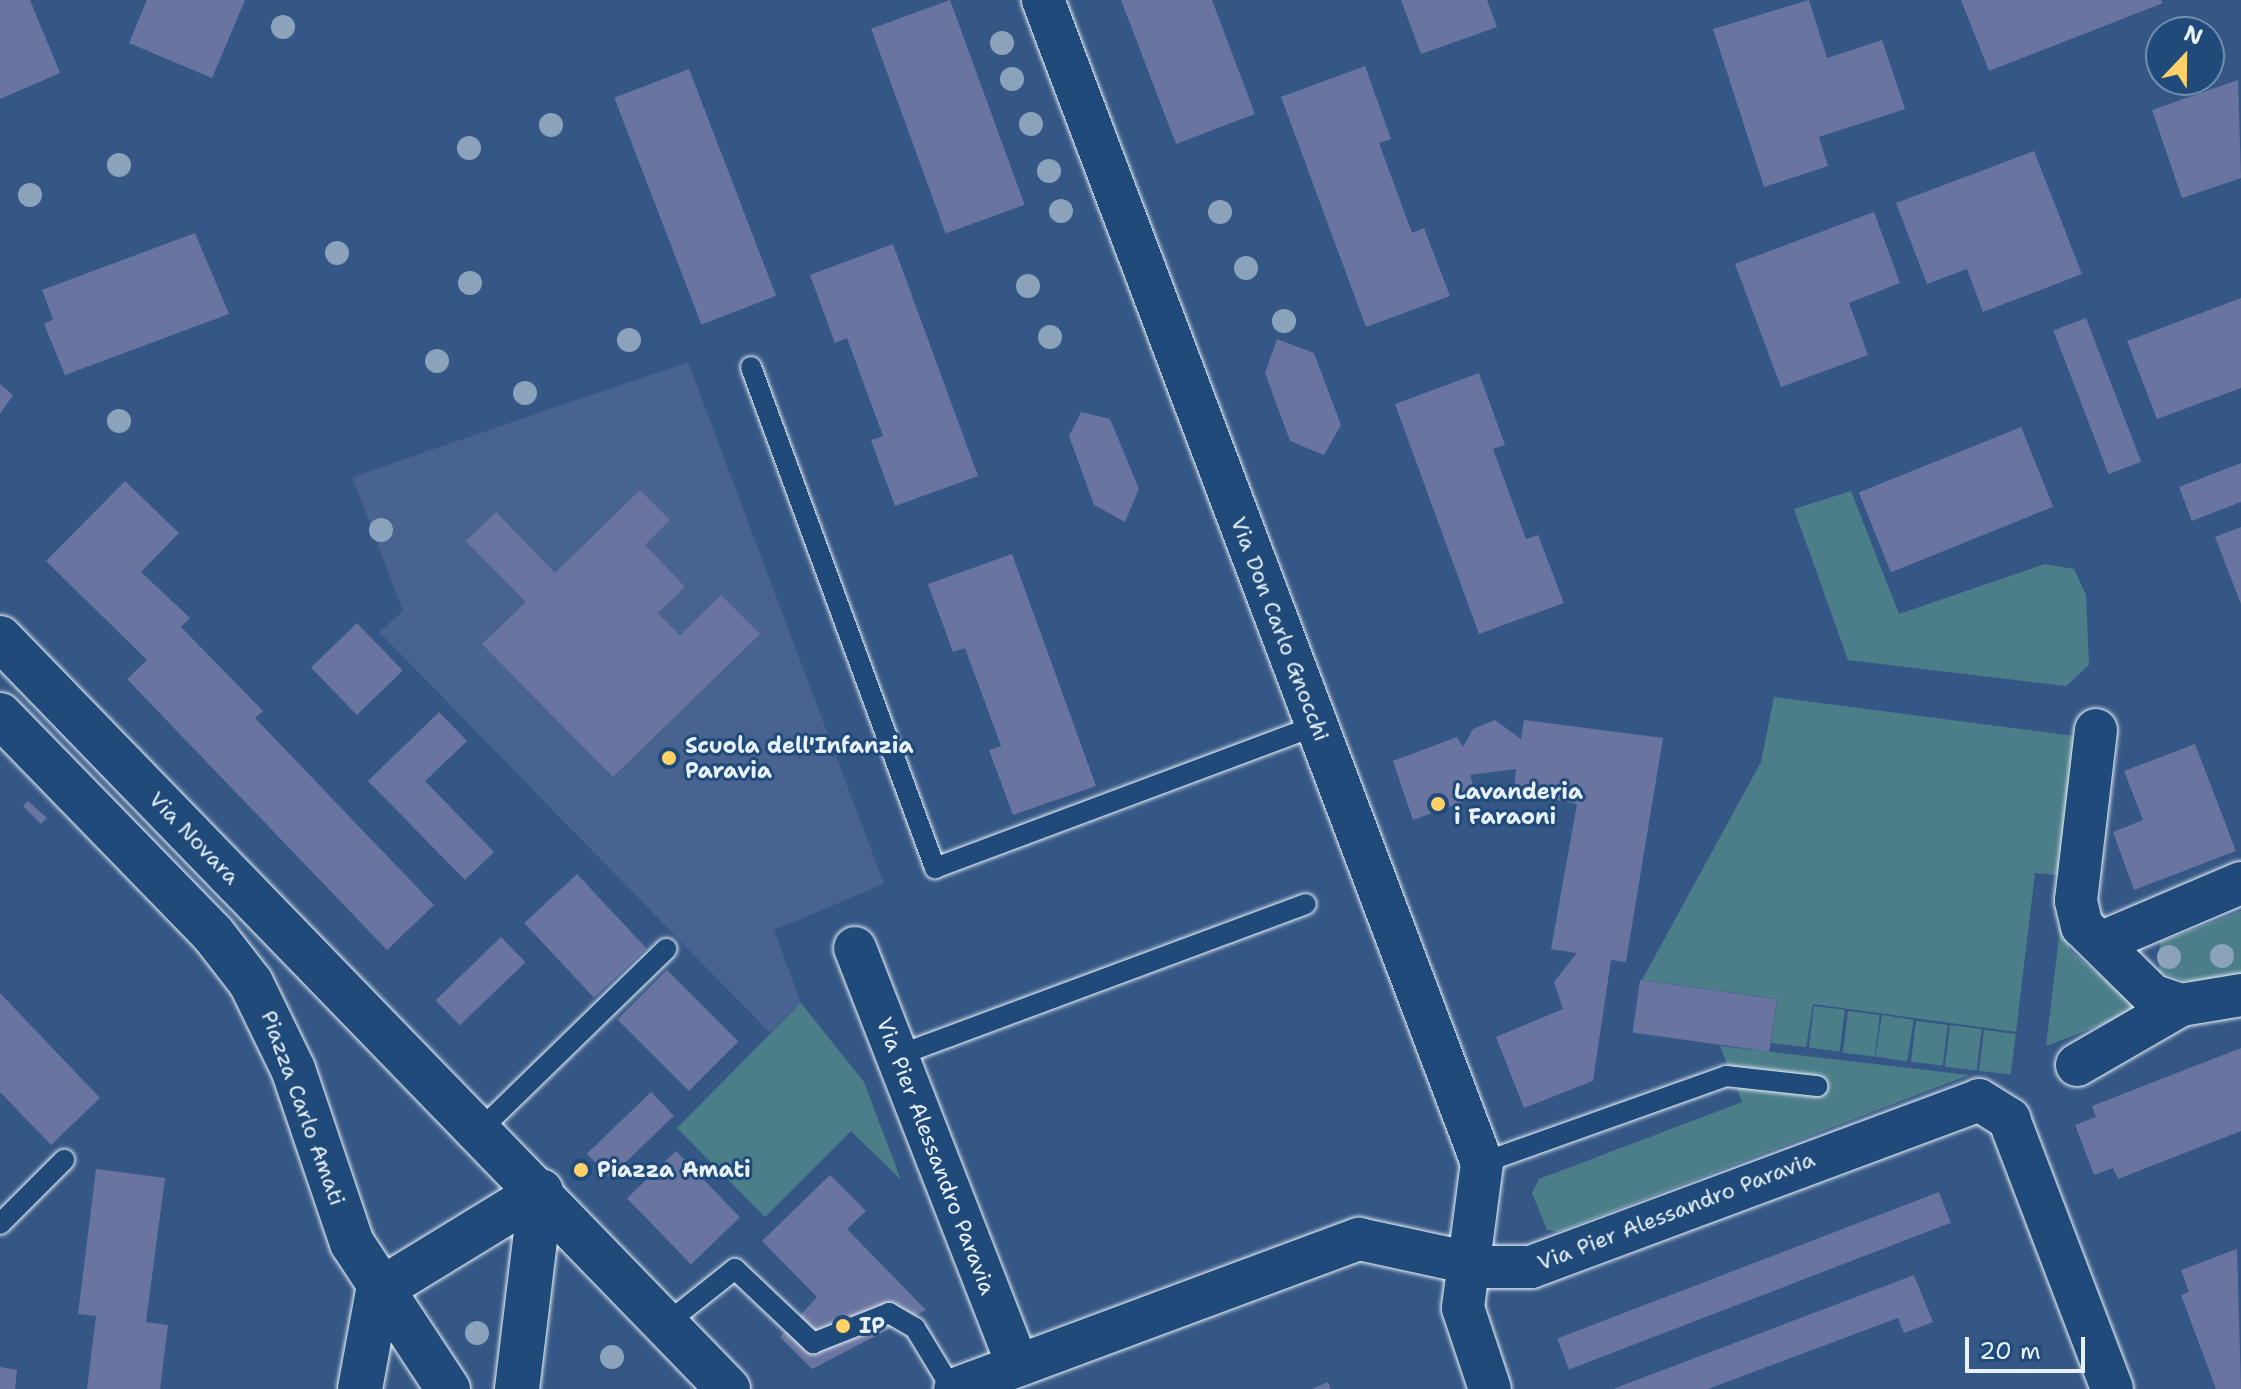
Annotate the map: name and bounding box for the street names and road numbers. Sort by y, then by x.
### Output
street label: Via Don Carlo Gnocchi [1225,513,1335,745]
street label: Via Novara [143,786,245,890]
street label: Piazza Carlo Amati [255,1007,351,1209]
street label: Via Pier Alessandro Paravia [871,1014,1001,1298]
street label: Via Pier Alessandro Paravia [1534,1146,1818,1276]

